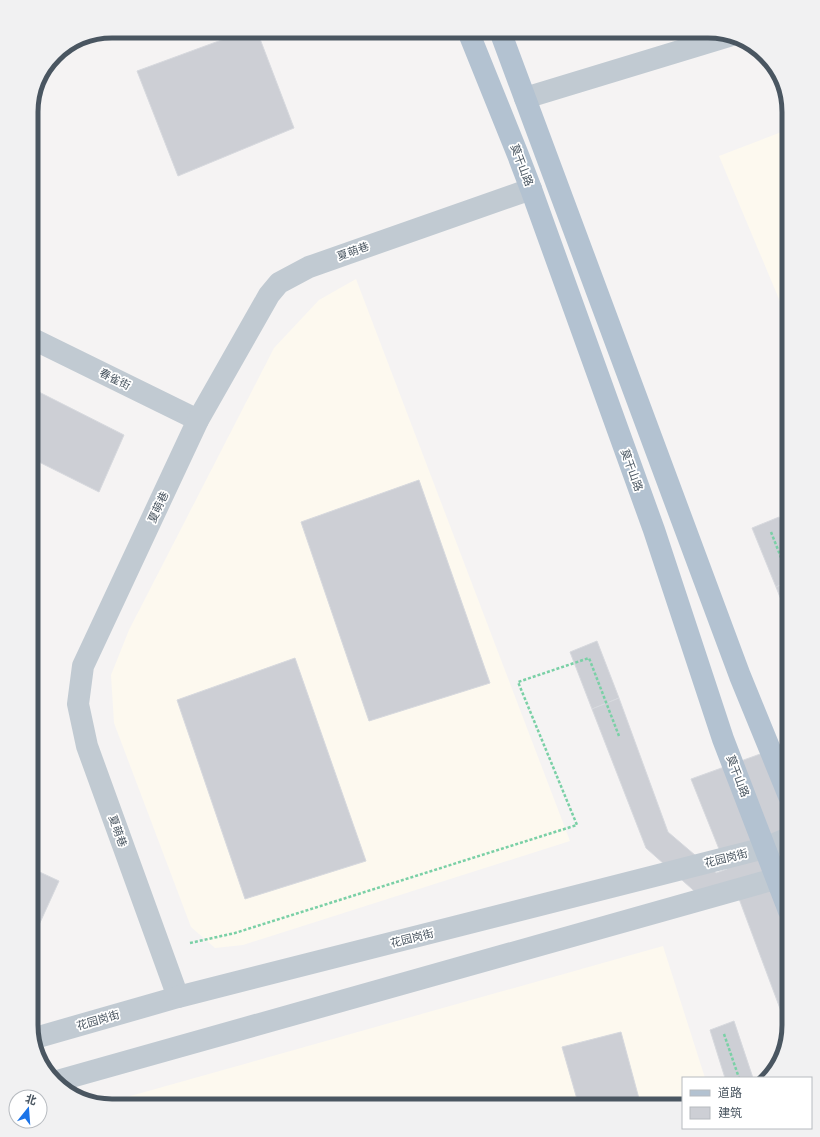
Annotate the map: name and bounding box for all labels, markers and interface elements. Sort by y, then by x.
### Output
street label: 莫干山路 [508,142,535,188]
street label: 夏萌巷 [335,240,371,263]
street label: 春雀街 [97,366,132,393]
street label: 莫干山路 [618,447,645,493]
street label: 夏萌巷 [146,490,171,525]
street label: 莫干山路 [724,753,751,799]
street label: 夏萌巷 [106,813,129,849]
street label: 花园岗街 [703,847,749,870]
street label: 花园岗街 [389,927,435,950]
street label: 花园岗街 [75,1008,121,1033]
legend [682,1077,812,1129]
text: 道路 [718,1086,742,1100]
north arrow [8,1089,48,1129]
text: 北 [24,1092,38,1108]
text: 建筑 [718,1106,742,1120]

